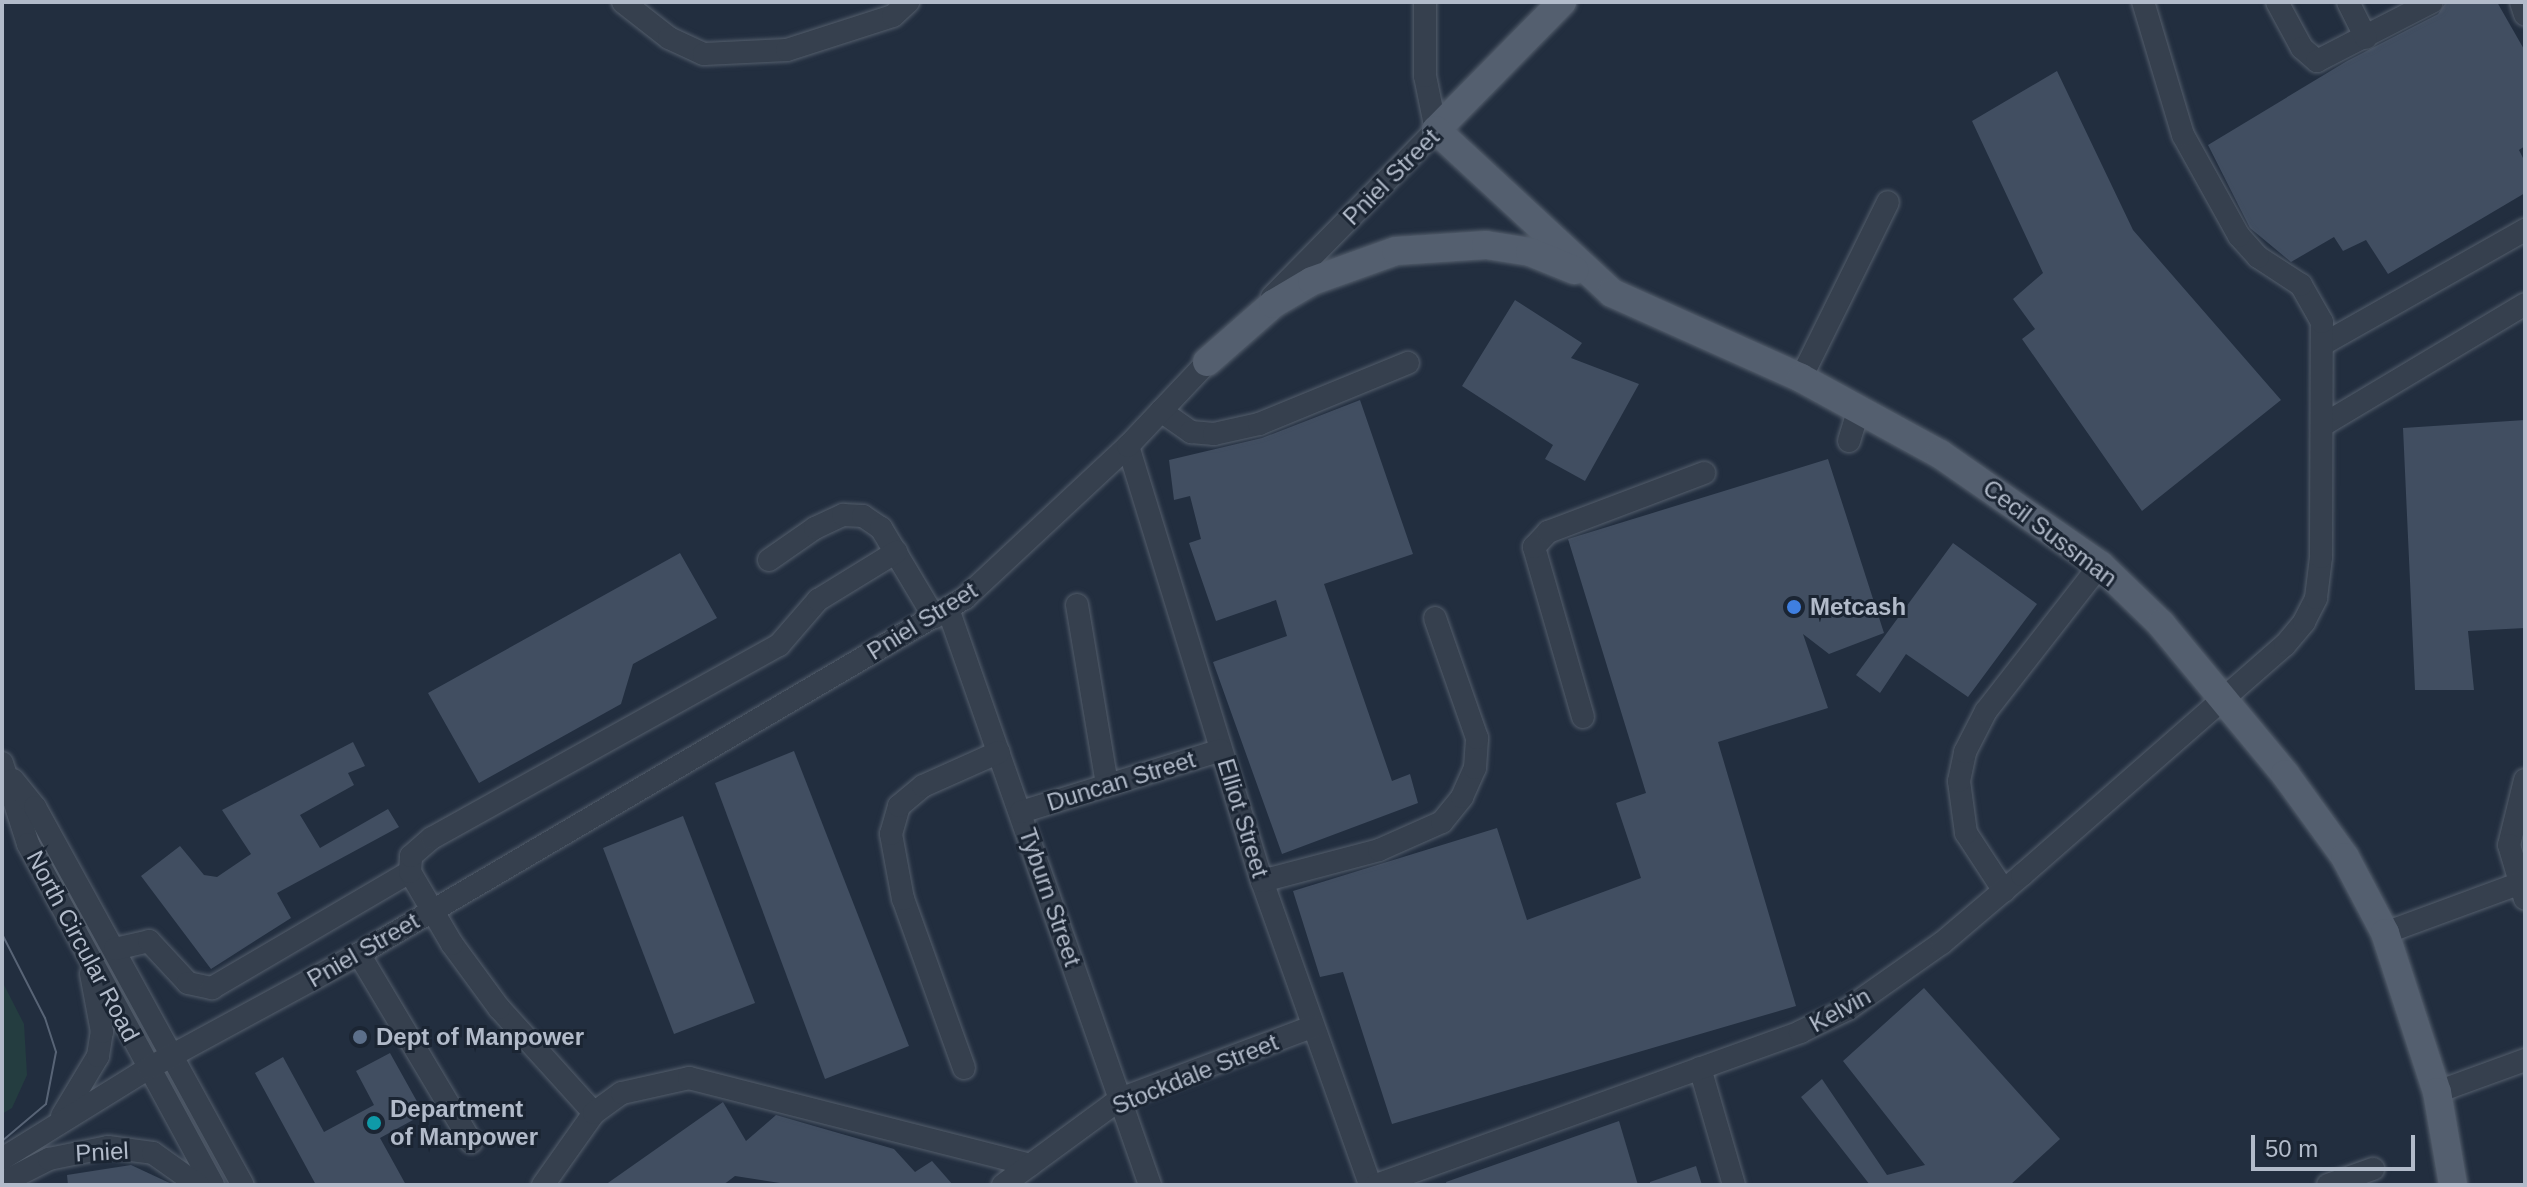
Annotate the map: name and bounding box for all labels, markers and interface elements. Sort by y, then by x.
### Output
street label: Pniel Street [1337,123,1445,231]
street label: Cecil Sussman [1977,473,2123,593]
street label: Pniel Street [862,576,982,666]
place label: Metcash [1810,593,1906,621]
marker: Metcash [1785,598,1803,616]
street label: Duncan Street [1043,745,1199,817]
street label: Elliot Street [1211,755,1275,881]
street label: Tyburn Street [1013,824,1087,970]
street label: North Circular Road [21,846,145,1046]
street label: Pniel Street [302,907,424,993]
street label: Kelvin [1804,982,1876,1038]
place label: Dept of Manpower [376,1023,584,1051]
marker: Dept of Manpower [351,1028,369,1046]
street label: Stockdale Street [1108,1028,1282,1120]
place label: Department of Manpower [390,1095,538,1151]
marker: Department of Manpower [365,1114,383,1132]
scale bar [2255,1119,2419,1169]
text: 50 m [2265,1135,2318,1162]
street label: Pniel [75,1136,129,1168]

